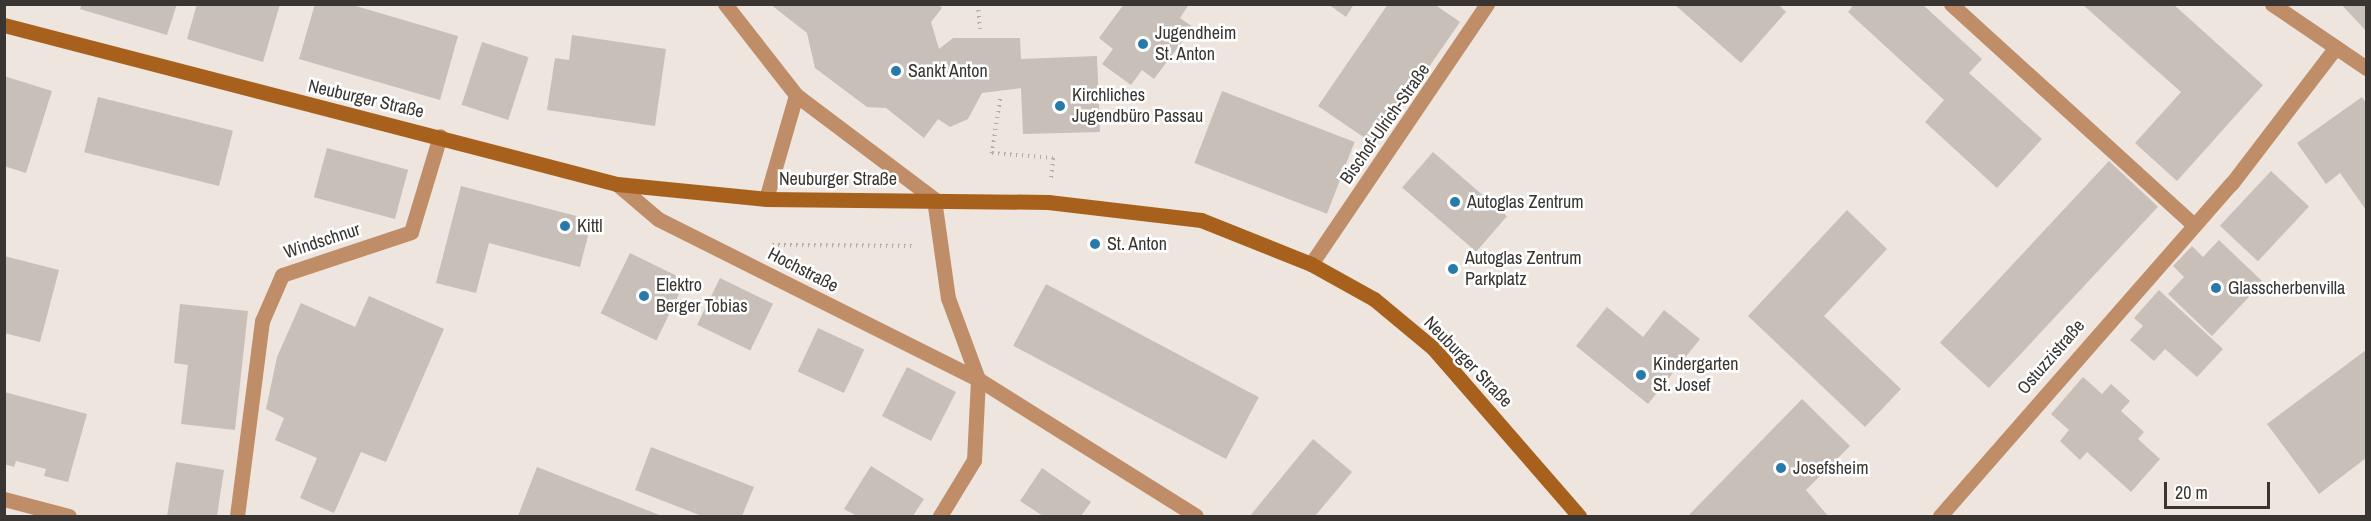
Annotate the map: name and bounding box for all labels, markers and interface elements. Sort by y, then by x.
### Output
place label: Jugendheim St. Anton [1155,23,1236,66]
marker: Jugendheim St. Anton [1136,37,1150,51]
place label: Sankt Anton [908,60,988,82]
street label: Bischof-Ulrich-Straße [1335,60,1435,188]
marker: Sankt Anton [889,64,903,78]
street label: Neuburger Straße [306,75,426,123]
place label: Kirchliches Jugendbüro Passau [1072,85,1203,128]
marker: Kirchliches Jugendbüro Passau [1053,99,1067,113]
street label: Neuburger Straße [779,168,897,190]
place label: Autoglas Zentrum [1467,191,1583,213]
marker: Autoglas Zentrum [1448,195,1462,209]
place label: Kittl [577,215,602,237]
street label: Windschnur [281,219,363,263]
marker: Kittl [558,219,572,233]
place label: St. Anton [1107,233,1168,255]
marker: St. Anton [1088,237,1102,251]
street label: Hochstraße [764,243,842,297]
place label: Autoglas Zentrum Parkplatz [1465,248,1581,290]
marker: Autoglas Zentrum Parkplatz [1446,262,1460,276]
place label: Elektro Berger Tobias [656,275,748,318]
place label: Glasscherbenvilla [2228,277,2345,299]
marker: Glasscherbenvilla [2209,281,2223,295]
marker: Elektro Berger Tobias [637,289,651,303]
street label: Neuburger Straße [1419,312,1517,412]
street label: Ostuzzistraße [2013,315,2089,399]
place label: Kindergarten St. Josef [1653,354,1738,397]
marker: Kindergarten St. Josef [1634,368,1648,382]
place label: Josefsheim [1793,457,1868,479]
marker: Josefsheim [1774,461,1788,475]
scale bar [2167,470,2274,508]
text: 20 m [2175,480,2208,505]

